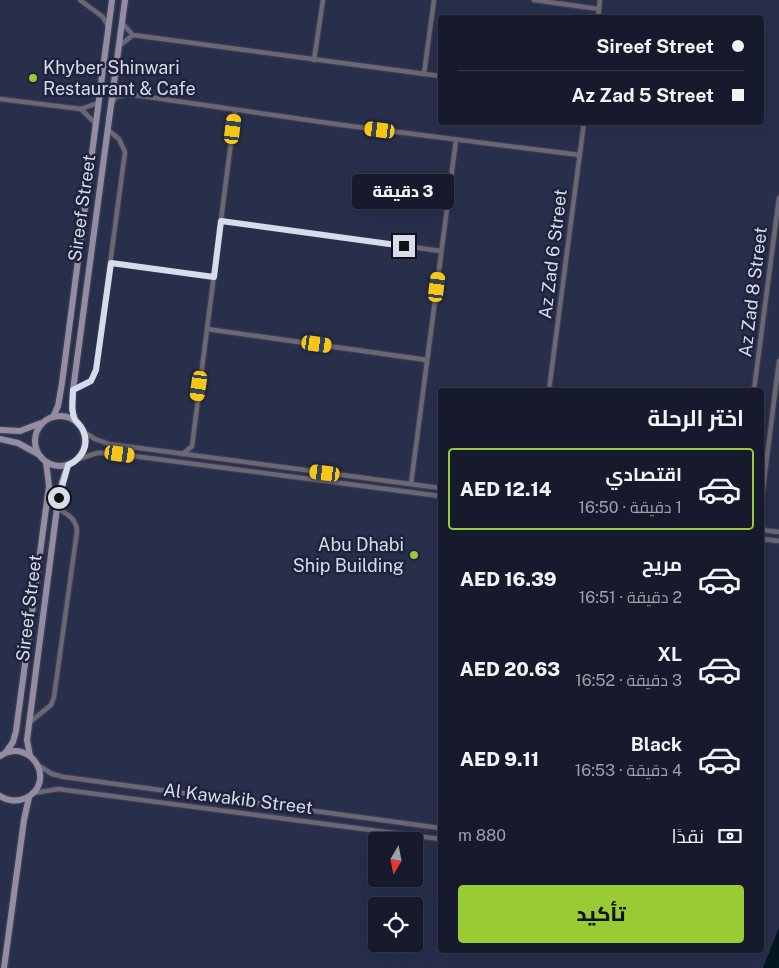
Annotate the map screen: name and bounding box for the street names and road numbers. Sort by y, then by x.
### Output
street label: Sireef Street [64,153,99,263]
street label: Az Zad 6 Street [534,188,571,320]
street label: Az Zad 8 Street [734,226,771,358]
street label: Sireef Street [12,553,45,663]
street label: Al Kawakib Street [162,779,314,818]

